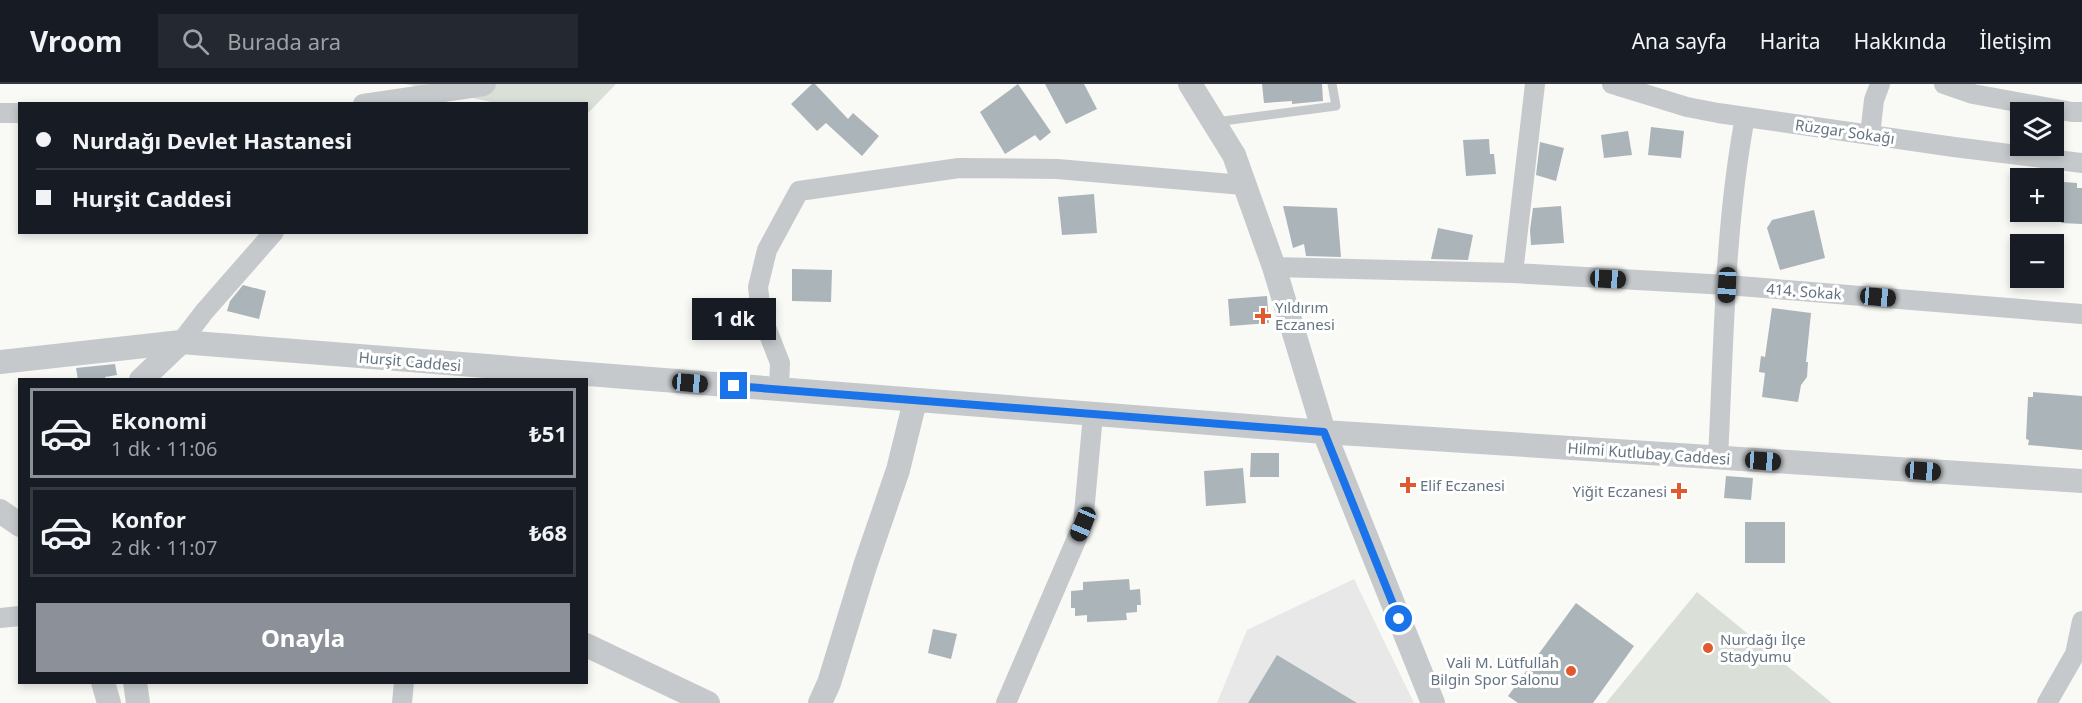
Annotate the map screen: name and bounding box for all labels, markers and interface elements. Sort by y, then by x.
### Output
search box [158,14,578,68]
text: Vroom [30,22,122,60]
icon: search [179,25,212,58]
text: Burada ara [227,26,341,56]
text: Ana sayfa [1632,27,1727,55]
text: Harita [1760,27,1821,55]
text: Hakkında [1854,27,1947,55]
text: İletişim [1980,27,2052,55]
map controls [2010,102,2064,288]
button: layers [2010,102,2064,156]
street label: Rüzgar Sokağı [1794,114,1896,148]
text: Nurdağı Devlet Hastanesi [72,125,352,155]
button: + [2010,168,2064,222]
text: Hurşit Caddesi [72,183,232,213]
button: − [2010,234,2064,288]
car [1717,267,1737,303]
car [1590,269,1626,289]
street label: 414. Sokak [1766,278,1842,304]
car [1859,286,1897,308]
place label: Yıldırım Eczanesi [1275,297,1335,334]
callout: 1 dk [692,299,776,341]
text: 1 dk [713,305,755,332]
marker: Yıldırım Eczanesi [1256,309,1270,323]
street label: Hurşit Caddesi [358,347,462,375]
car [671,372,709,394]
route end [720,372,747,399]
text: Ekonomi [111,405,207,435]
icon: car [39,406,93,460]
text: ₺51 [529,418,567,448]
text: 1 dk · 11:06 [111,435,218,462]
street label: Hilmi Kutlubay Caddesi [1567,437,1731,469]
car [1744,451,1782,471]
car [1904,461,1942,481]
place label: Elif Eczanesi [1420,475,1505,495]
marker: Elif Eczanesi [1401,478,1415,492]
place label: Yiğit Eczanesi [1572,481,1667,501]
marker: Yiğit Eczanesi [1672,484,1686,498]
text: Konfor [111,504,186,534]
car [1068,504,1098,544]
icon: car [39,505,93,559]
text: ₺68 [529,517,567,547]
text: 2 dk · 11:07 [111,534,218,561]
button: Onayla [36,603,570,672]
route start [1385,605,1412,632]
place label: Nurdağı İlçe Stadyumu [1720,629,1806,666]
marker: Nurdağı İlçe Stadyumu [1701,641,1715,655]
place label: Vali M. Lütfullah Bilgin Spor Salonu [1430,652,1559,689]
marker: Vali M. Lütfullah Bilgin Spor Salonu [1564,664,1578,678]

